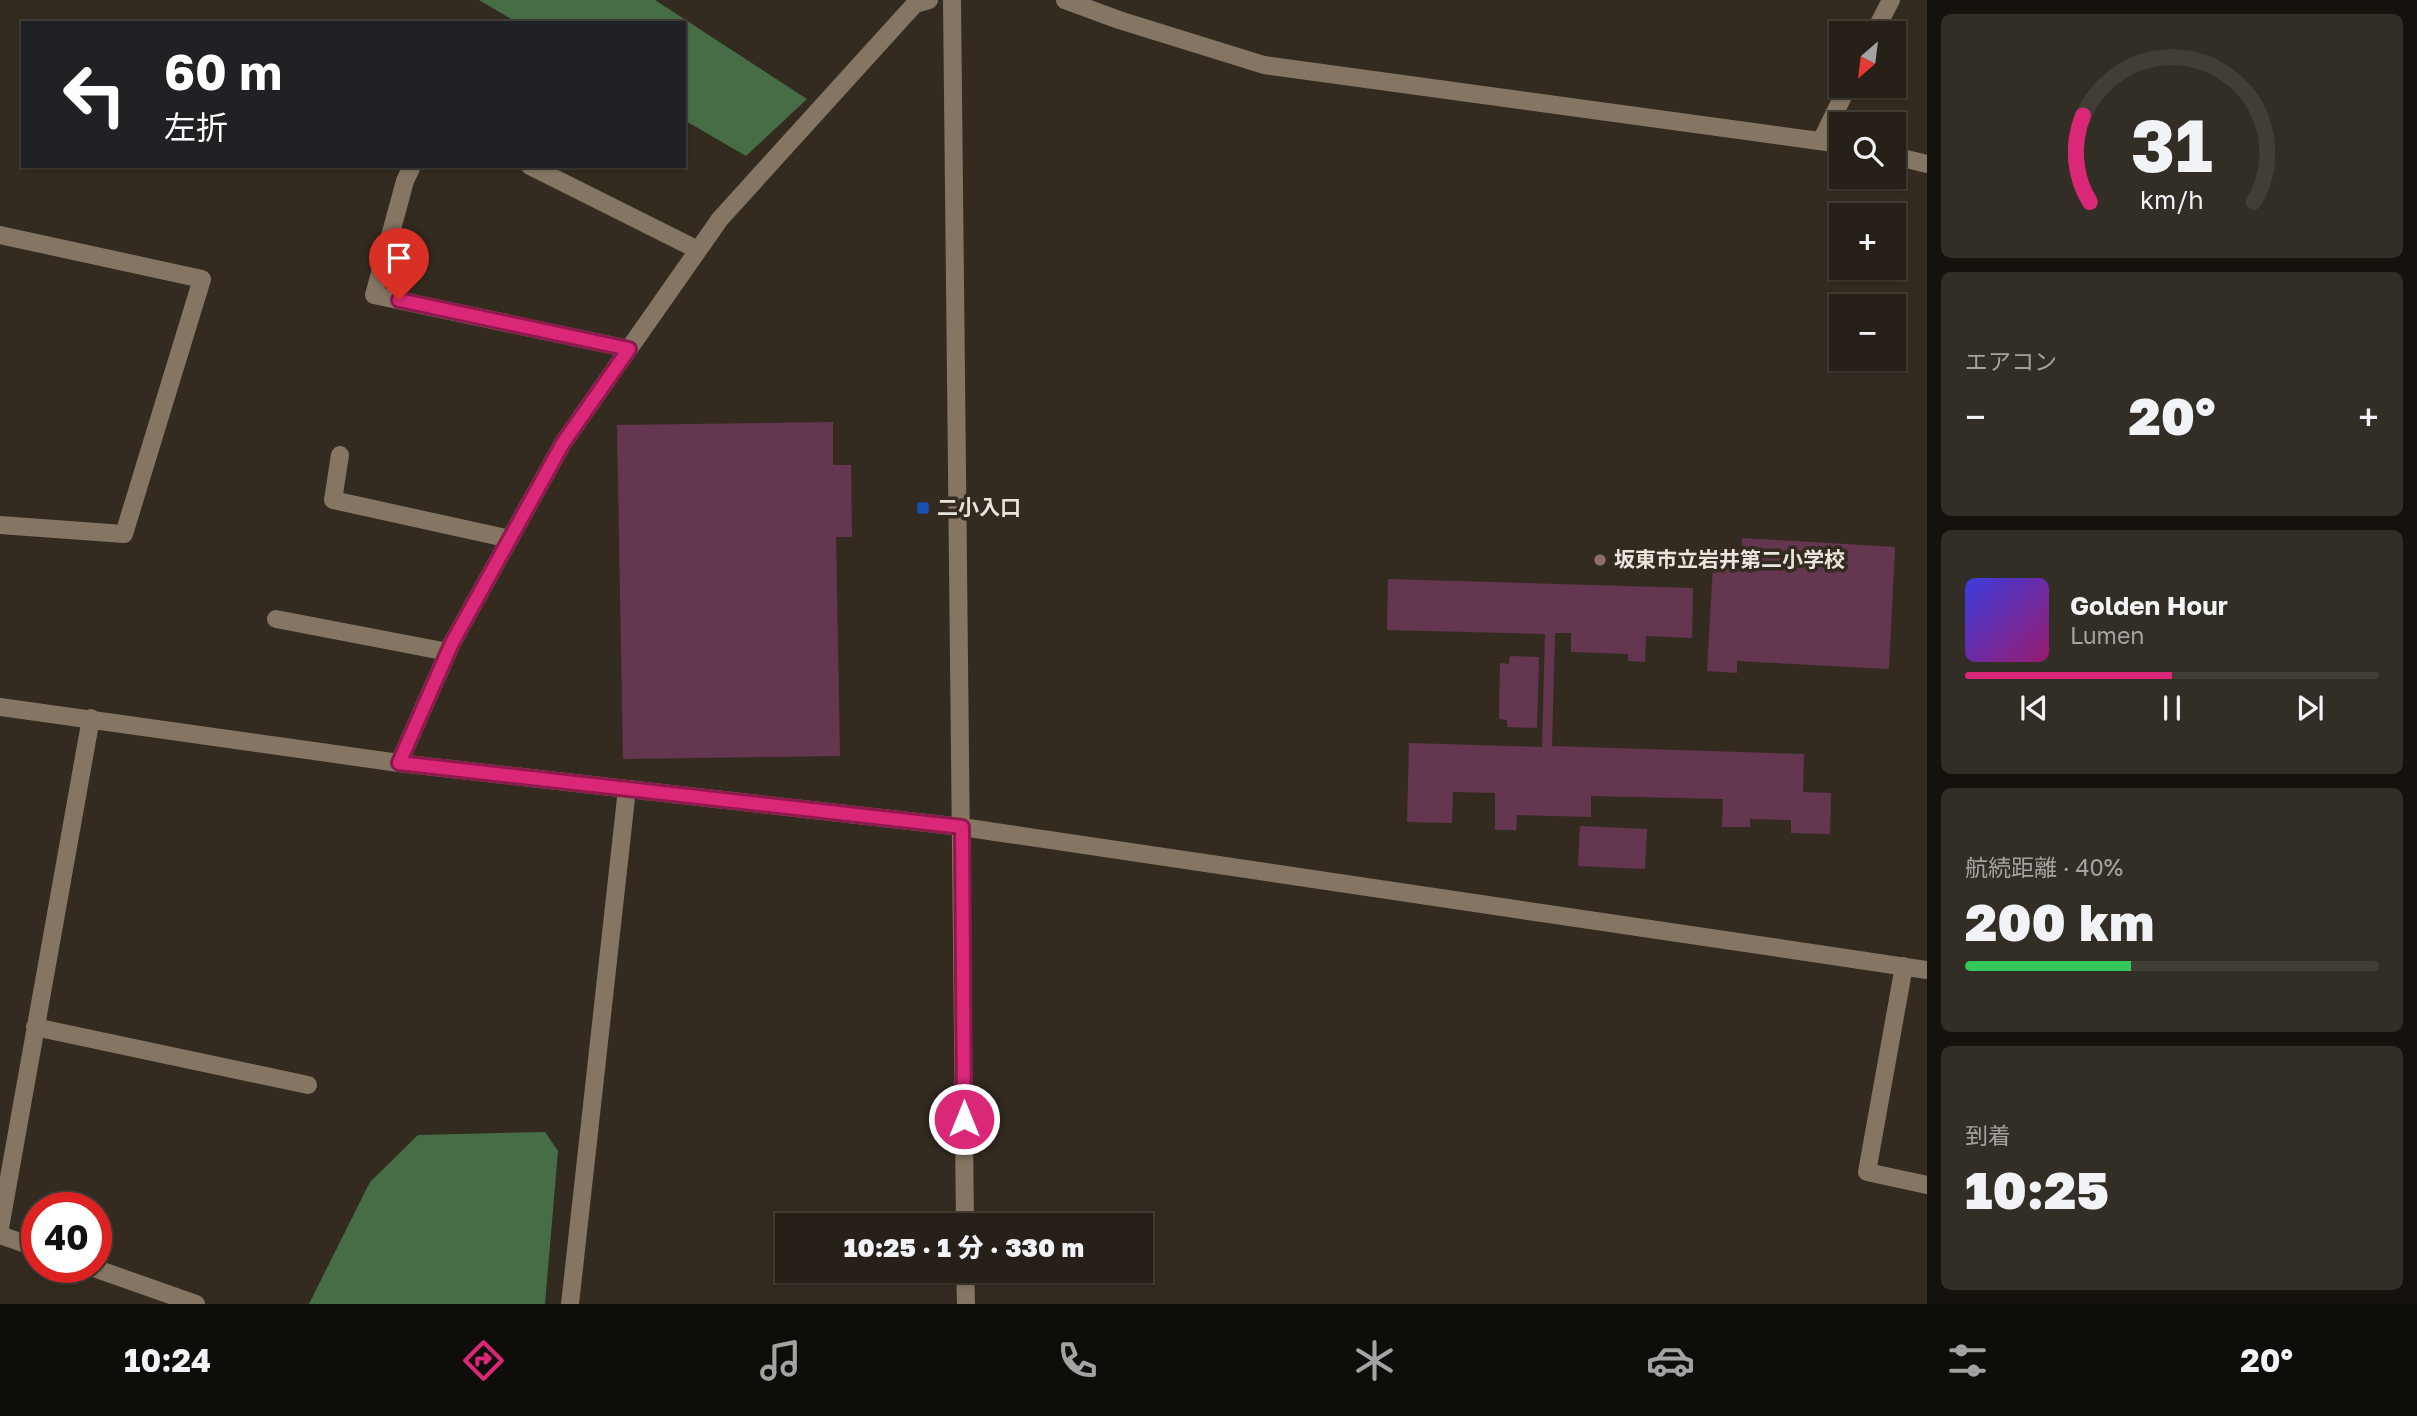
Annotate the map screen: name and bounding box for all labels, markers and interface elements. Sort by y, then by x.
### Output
north arrow [1829,21,1906,98]
map controls [1829,21,1906,371]
text: 60 m [164,42,282,101]
icon: left [49,49,140,140]
text: 31 [2131,101,2213,188]
text: 左折 [164,108,228,146]
button: search [1829,112,1906,189]
text: km/h [2140,184,2204,215]
button: + [1829,203,1906,280]
pin [369,228,429,300]
icon: arrive [380,239,418,277]
button: − [1829,294,1906,371]
text: エアコン [1965,347,2057,375]
text: 20° [2129,384,2215,446]
text: − [1965,394,1986,439]
text: + [2358,394,2379,439]
place label: 二小入口 [937,494,1021,520]
marker: 二小入口 [915,500,931,516]
place label: 坂東市立岩井第二小学校 [1614,546,1845,572]
marker: 坂東市立岩井第二小学校 [1592,552,1608,568]
text: Golden Hour [2070,590,2228,621]
text: Lumen [2070,621,2144,649]
icon: previous [2015,689,2053,727]
icon: pause [2153,689,2191,727]
icon: next [2291,689,2329,727]
text: 航続距離 · 40% [1965,853,2123,881]
text: 200 km [1965,890,2154,952]
position arrow [927,1082,1001,1156]
text: 到着 [1965,1121,2011,1149]
text: 10:25 [1965,1158,2109,1220]
speed limit sign: 40 [21,1192,112,1283]
text: 10:25 · 1 分 · 330 m [844,1232,1084,1263]
icon: directions [459,1336,508,1385]
icon: music [756,1336,805,1385]
icon: phone [1053,1336,1102,1385]
icon: climate [1350,1336,1399,1385]
icon: car [1646,1336,1695,1385]
icon: filters [1943,1336,1992,1385]
text: 10:24 [124,1341,211,1379]
text: 20° [2240,1341,2293,1379]

